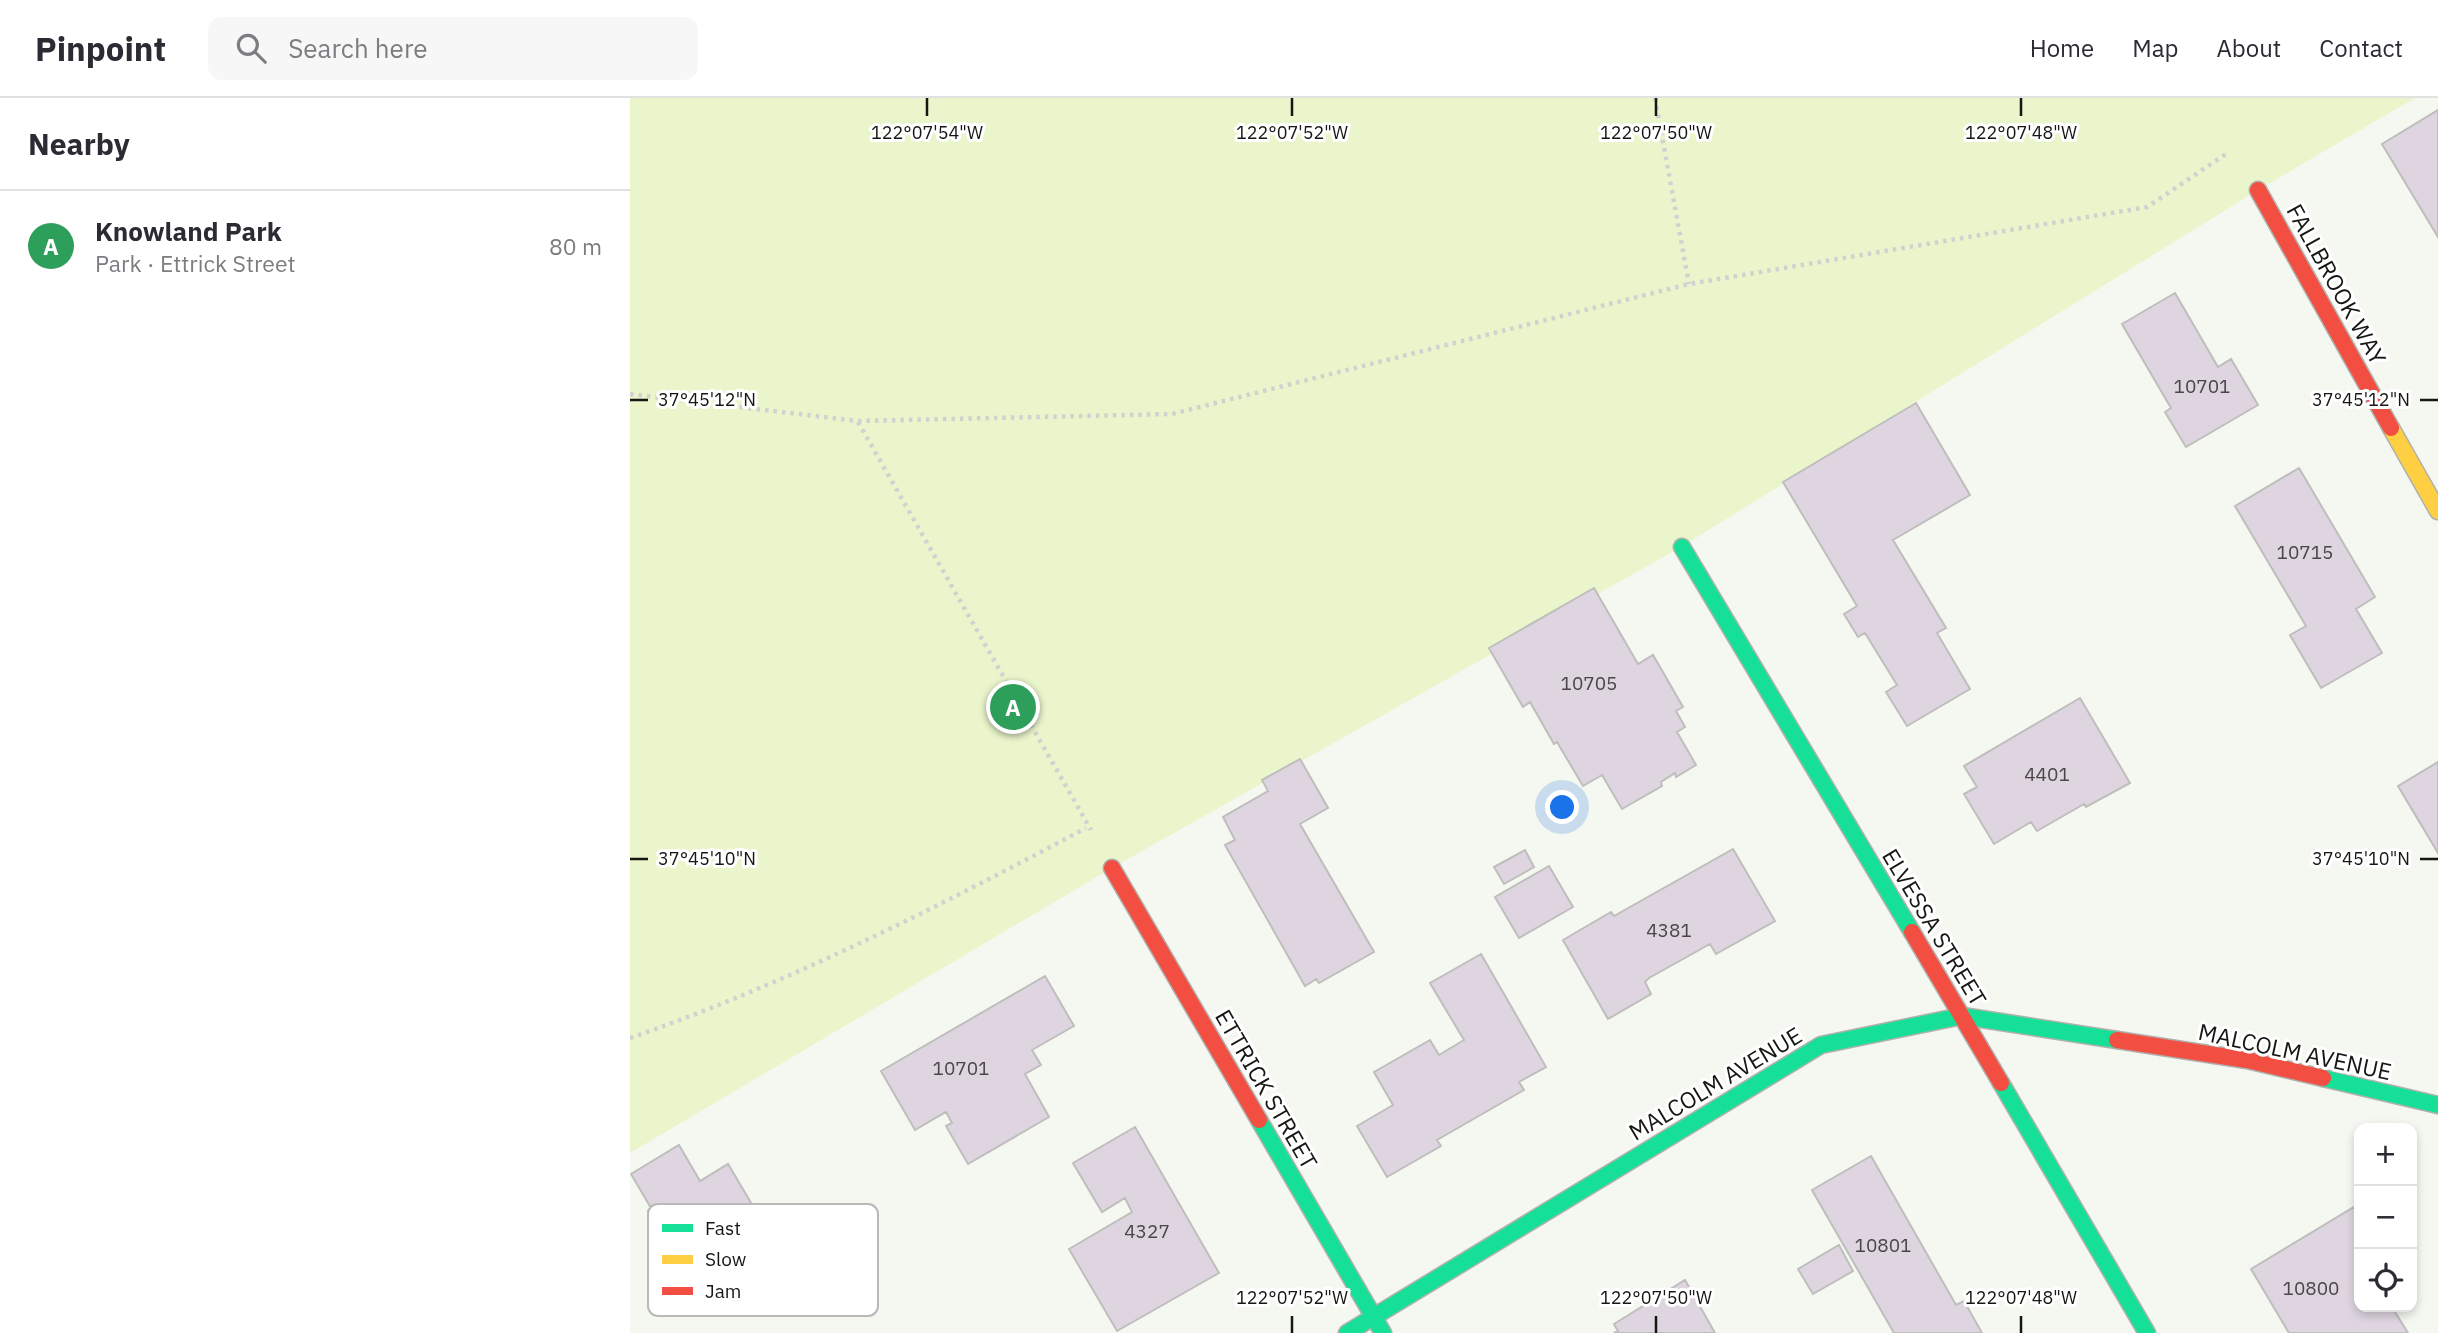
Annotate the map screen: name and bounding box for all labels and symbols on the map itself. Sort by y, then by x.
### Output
text: 122°07'54"W [871,121,983,144]
text: 122°07'52"W [1236,121,1348,144]
text: 122°07'50"W [1600,121,1712,144]
text: 122°07'48"W [1965,121,2077,144]
street label: FALLBROOK WAY [2280,198,2394,370]
house number: 10701 [2173,374,2231,398]
text: 37°45'12"N [658,388,756,411]
text: 37°45'12"N [2312,388,2410,411]
house number: 10715 [2276,540,2334,564]
house number: 10705 [1560,671,1618,695]
pin: A [990,681,1036,733]
house number: 4401 [2024,762,2070,786]
your location [1545,790,1579,824]
street label: ELVESSA STREET [1876,843,1994,1011]
text: 37°45'10"N [658,847,756,870]
text: 37°45'10"N [2312,847,2410,870]
house number: 4381 [1646,918,1692,942]
street label: ETTRICK STREET [1209,1004,1325,1174]
street label: MALCOLM AVENUE [2196,1016,2394,1086]
street label: MALCOLM AVENUE [1623,1020,1807,1146]
house number: 10701 [932,1056,990,1080]
legend [648,1204,878,1316]
text: Fast [705,1216,741,1240]
house number: 4327 [1124,1219,1170,1243]
house number: 10801 [1854,1233,1912,1257]
text: Slow [705,1247,746,1271]
house number: 10800 [2282,1276,2340,1300]
text: Jam [705,1279,741,1303]
text: 122°07'52"W [1236,1286,1348,1309]
text: 122°07'50"W [1600,1286,1712,1309]
text: 122°07'48"W [1965,1286,2077,1309]

